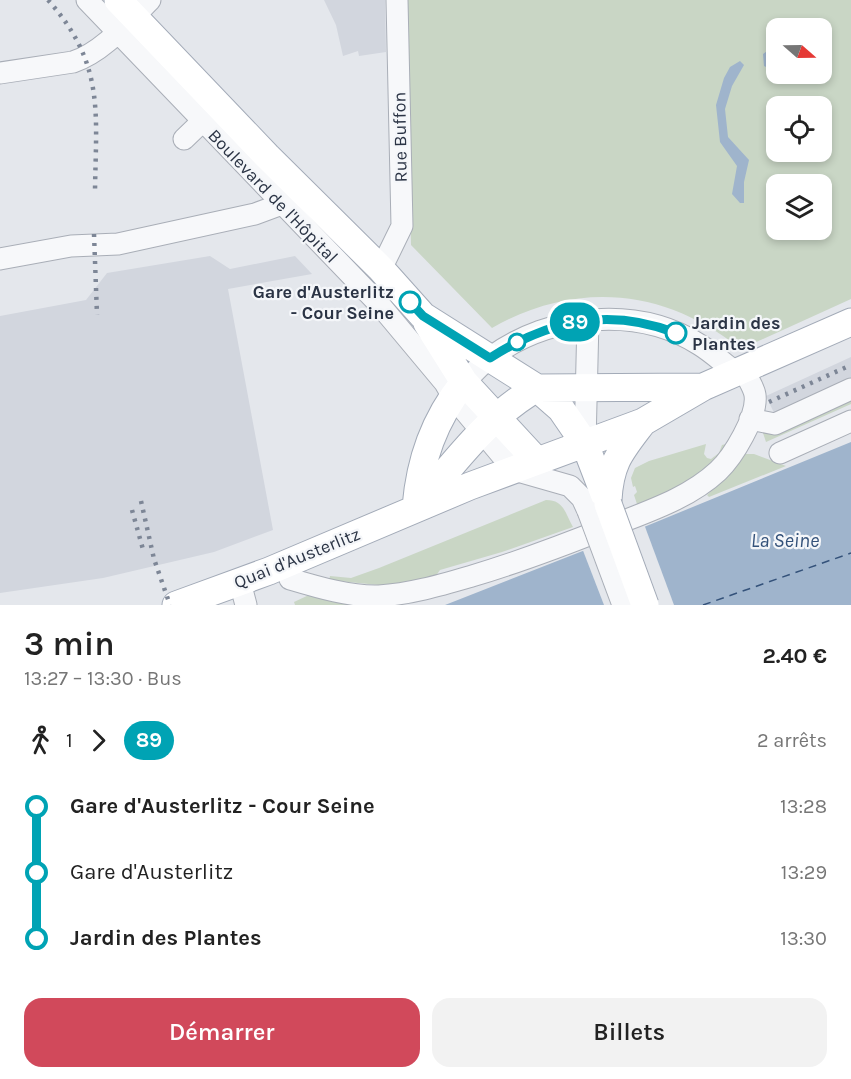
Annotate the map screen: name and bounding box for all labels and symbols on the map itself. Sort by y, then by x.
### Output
north arrow [766,18,832,84]
street label: Rue Buffon [388,92,412,182]
street label: Boulevard de l'Hôpital [203,124,343,268]
place label: Gare d'Austerlitz - Cour Seine [253,281,394,324]
marker: Gare d'Austerlitz - Cour Seine [399,291,421,313]
line badge: 89 [548,302,602,342]
place label: Jardin des Plantes [692,312,780,355]
marker: Jardin des Plantes [665,322,687,344]
unlabelled marker [508,333,526,351]
street label: Quai d'Austerlitz [231,523,363,593]
water label: La Seine [751,529,819,552]

